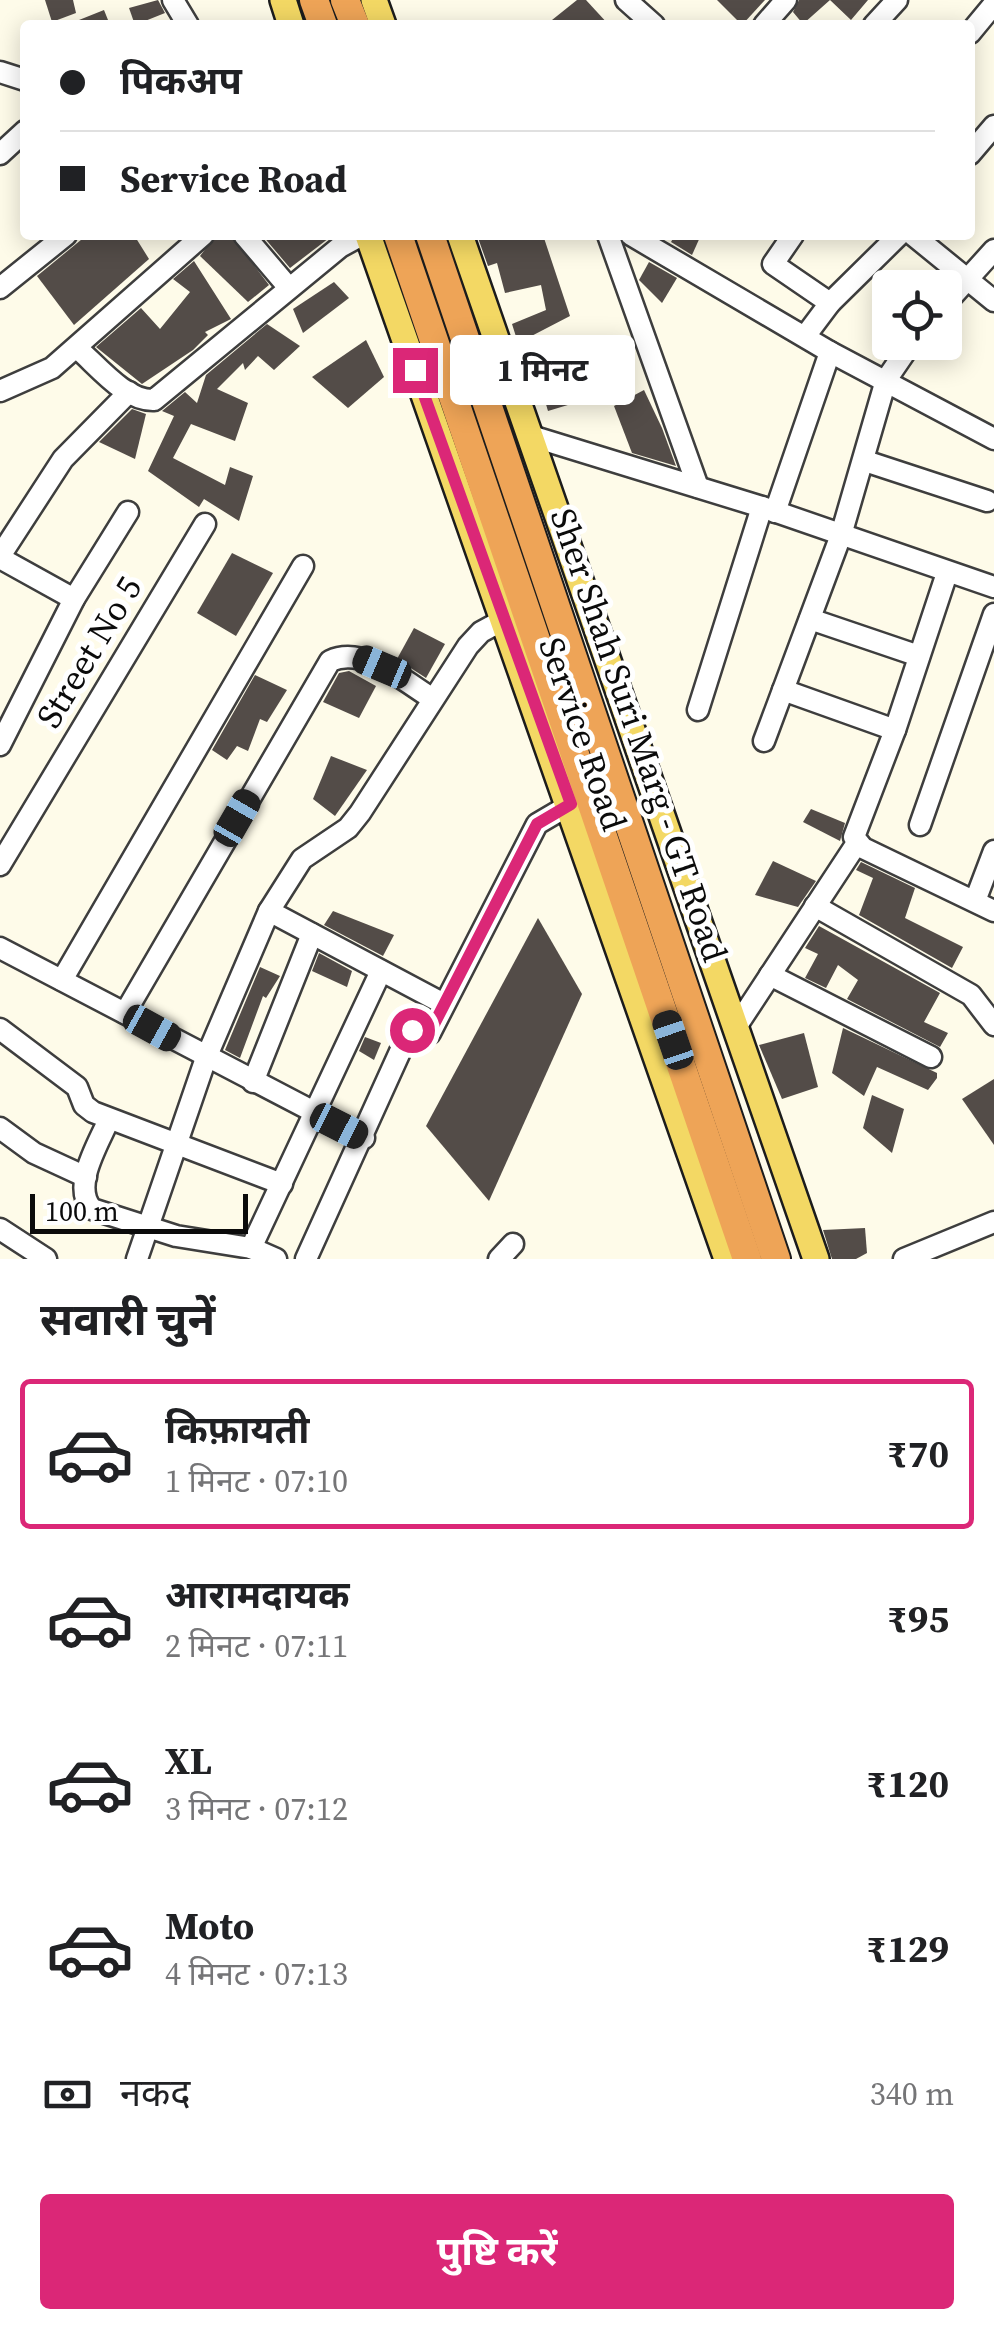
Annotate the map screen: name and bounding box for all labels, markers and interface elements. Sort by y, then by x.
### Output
text: पिकअप [120,55,242,107]
text: Service Road [120,153,347,205]
map controls [872,270,962,360]
button: locate [872,270,962,360]
callout: 1 मिनट [450,335,635,405]
route end [393,348,438,393]
text: 1 मिनट [497,348,588,392]
street label: Sher Shah Suri Marg - GT Road [539,502,739,968]
street label: Street No 5 [25,567,153,737]
street label: Service Road [528,631,639,837]
car [349,641,415,693]
car [209,785,265,851]
car [118,1000,186,1056]
car [649,1007,697,1073]
route start [390,1008,435,1053]
car [305,1099,373,1153]
scale bar [30,1189,248,1234]
text: 100 m [45,1192,119,1230]
text: सवारी चुनें [40,1288,215,1350]
text: किफ़ायती [165,1404,309,1456]
icon: car [45,1409,135,1499]
text: ₹70 [887,1428,949,1480]
text: 1 मिनट · 07:10 [165,1459,348,1503]
text: आरामदायक [165,1569,349,1621]
icon: car [45,1574,135,1664]
text: ₹95 [887,1593,949,1645]
text: 2 मिनट · 07:11 [165,1624,348,1668]
text: XL [165,1735,212,1787]
icon: car [45,1739,135,1829]
text: ₹120 [867,1758,949,1810]
text: 3 मिनट · 07:12 [165,1787,348,1831]
text: Moto [165,1900,254,1952]
icon: car [45,1904,135,1994]
text: ₹129 [867,1923,949,1975]
text: 4 मिनट · 07:13 [165,1952,348,1996]
icon: cash [40,2067,95,2122]
text: नकद [120,2067,190,2119]
text: 340 m [870,2072,954,2116]
button: पुष्टि करें [40,2194,954,2309]

